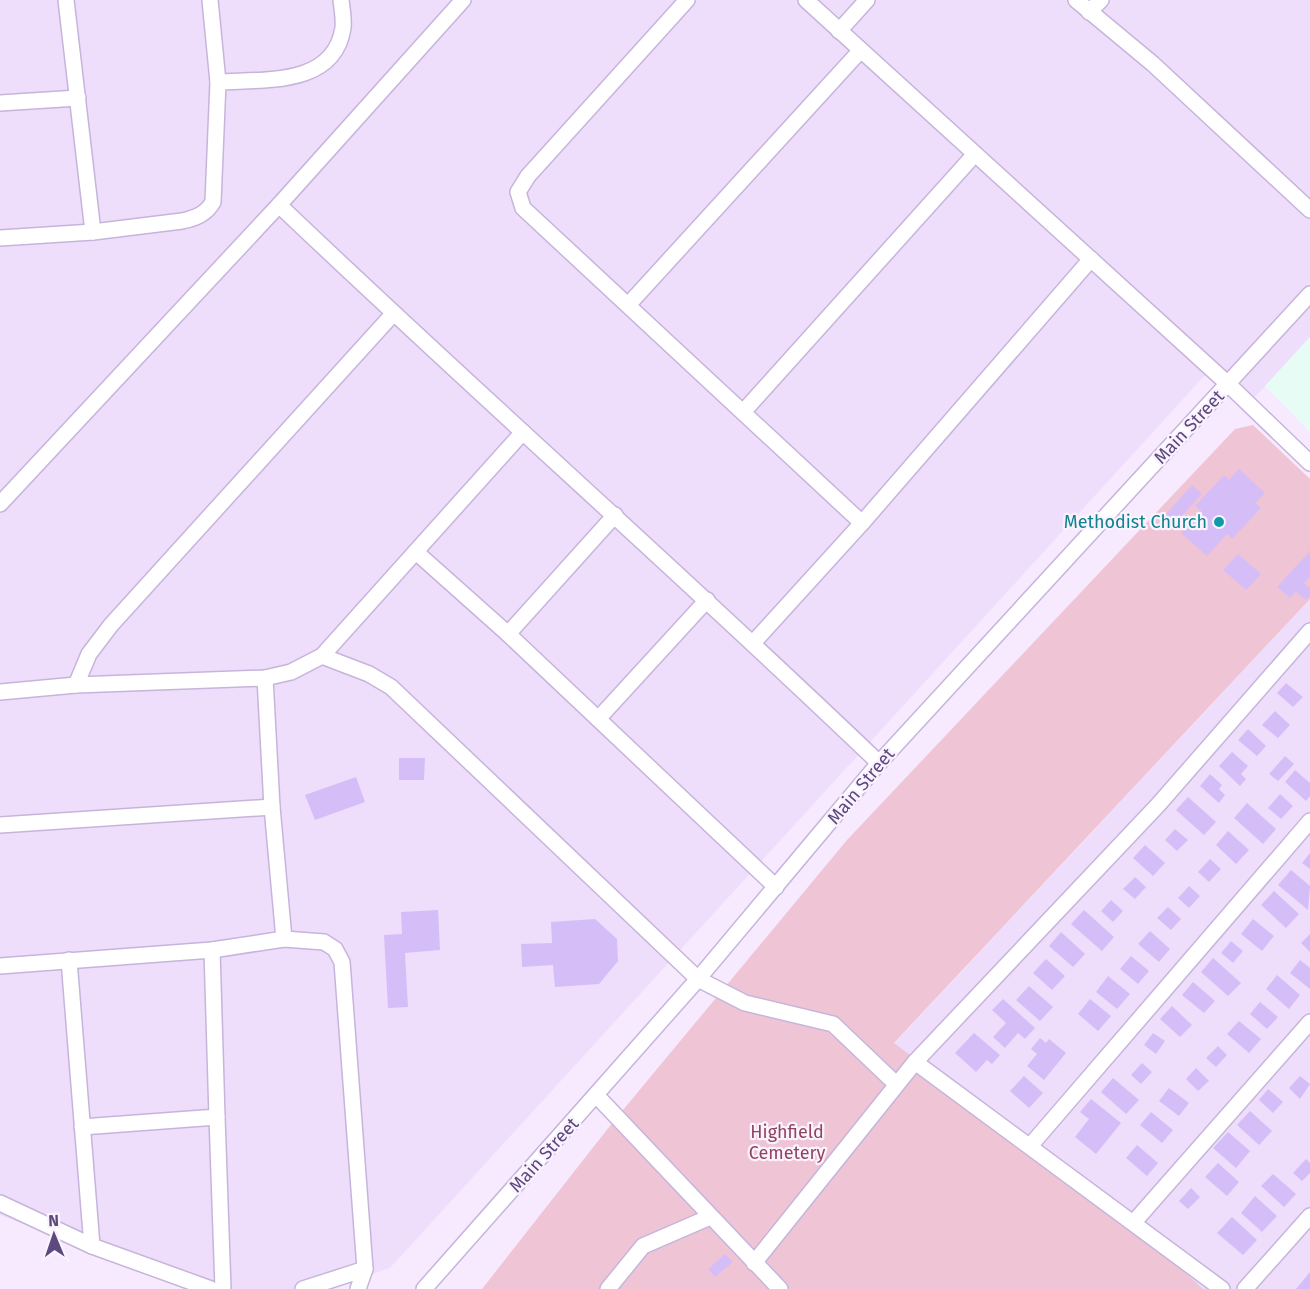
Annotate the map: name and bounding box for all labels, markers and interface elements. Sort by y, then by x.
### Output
street label: Main Street [1149,385,1229,469]
place label: Methodist Church [1064,511,1207,533]
marker: Methodist Church [1212,515,1226,529]
street label: Main Street [823,743,900,829]
street label: Main Street [505,1113,584,1197]
park label: Highfield Cemetery [749,1121,825,1164]
north arrow [24,1205,84,1265]
text: N [48,1211,59,1230]

